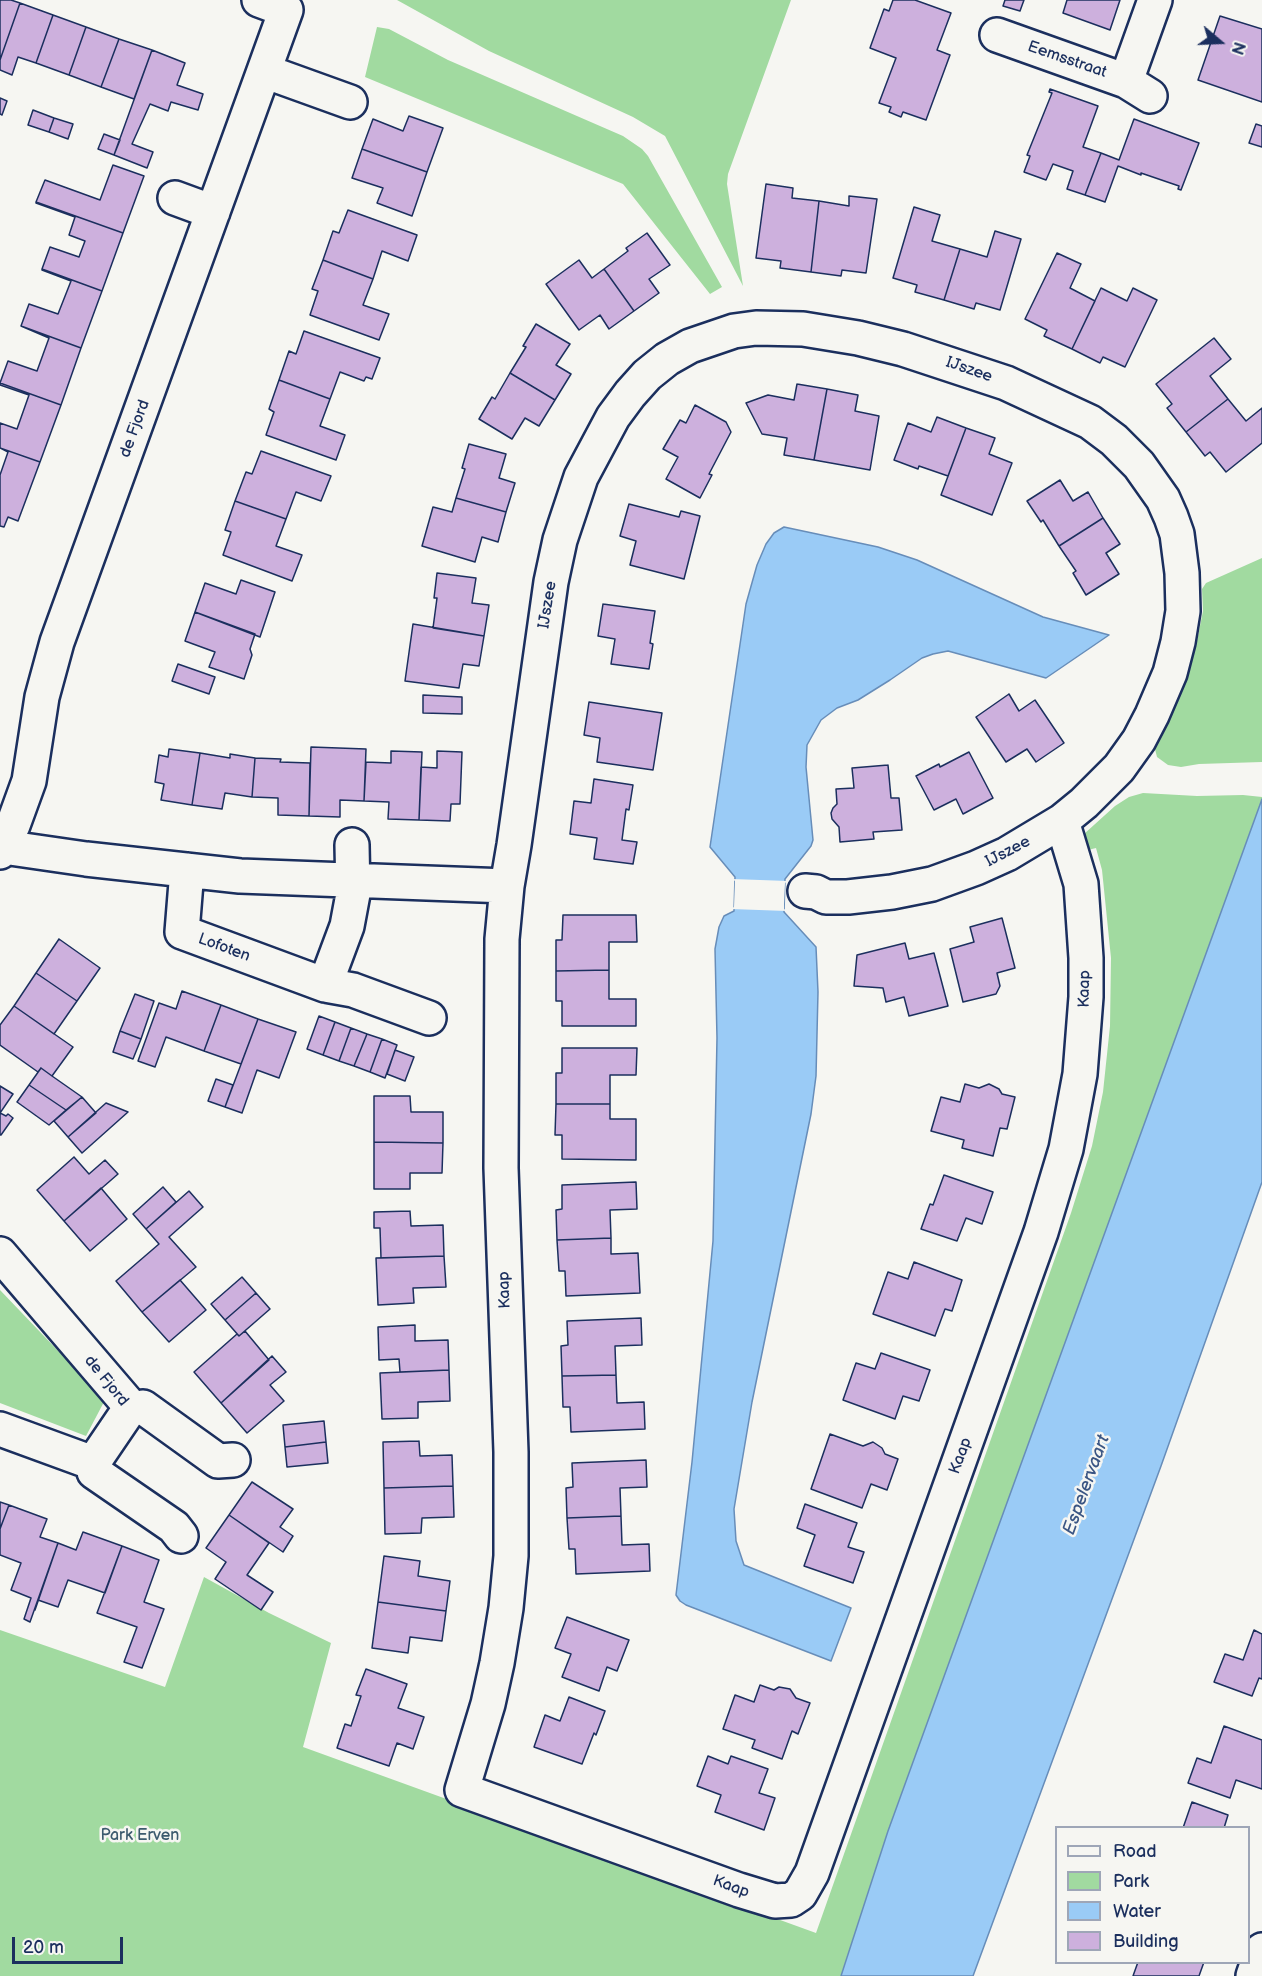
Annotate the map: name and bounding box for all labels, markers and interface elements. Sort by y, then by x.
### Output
north arrow [1190,12,1250,72]
street label: Eemsstraat [1025,37,1109,83]
text: N [1227,39,1248,57]
street label: IJszee [943,353,995,387]
street label: de Fjord [116,398,154,460]
street label: IJszee [535,580,561,630]
street label: IJszee [982,832,1034,872]
street label: Lofoten [195,930,253,966]
street label: Kaap [1075,970,1095,1008]
street label: Kaap [495,1271,515,1309]
street label: de Fjord [80,1352,132,1410]
water label: Espelervaart [1059,1432,1115,1538]
street label: Kaap [946,1435,976,1477]
park label: Park Erven [101,1826,179,1846]
legend [1055,1826,1250,1964]
text: Road [1113,1841,1157,1862]
text: Park [1113,1871,1149,1892]
street label: Kaap [710,1872,752,1902]
text: Water [1113,1901,1161,1922]
scale bar [15,1925,126,1963]
text: Building [1113,1931,1179,1952]
text: 20 m [23,1937,64,1958]

